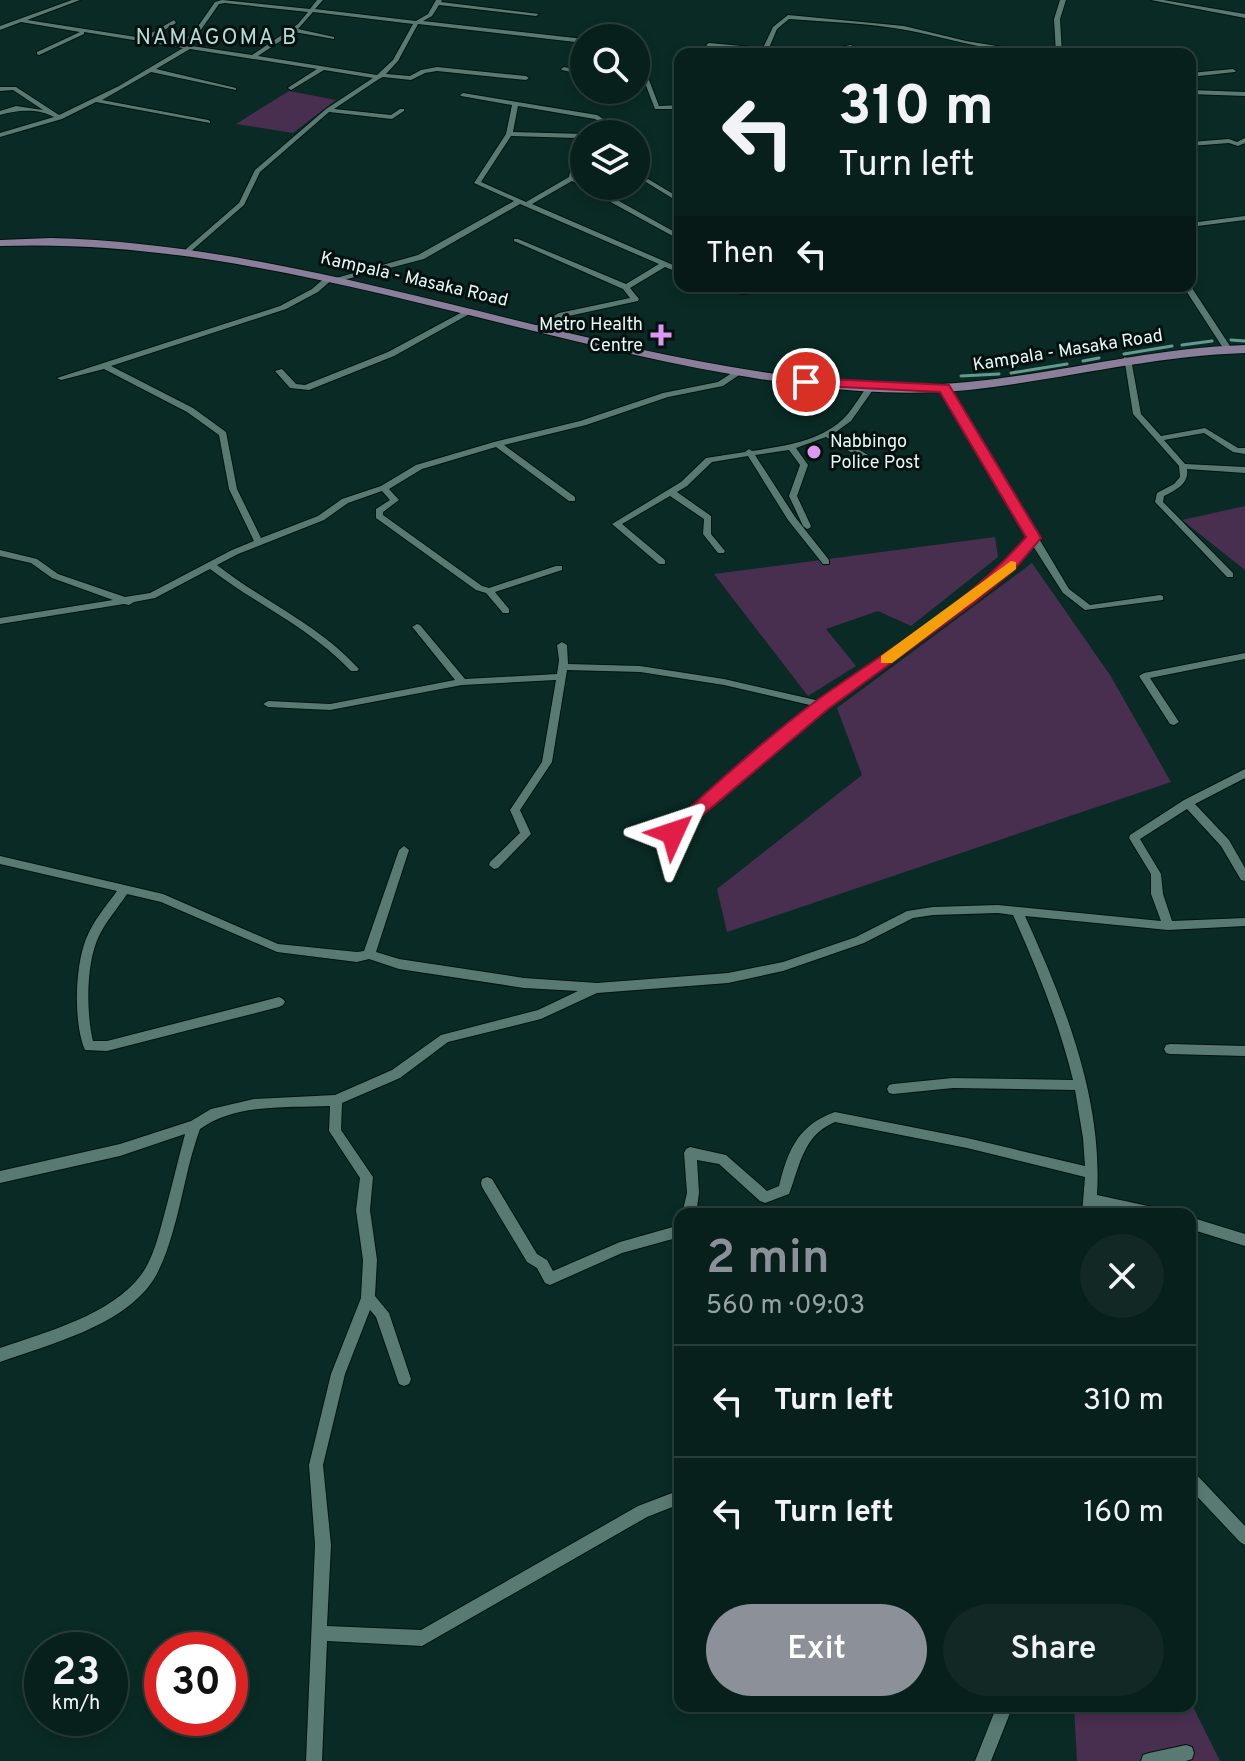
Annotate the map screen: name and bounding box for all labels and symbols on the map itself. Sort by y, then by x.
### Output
district label: NAMAGOMA B [136,25,298,52]
street label: Kampala - Masaka Road [318,247,510,313]
place label: Metro Health Centre [539,314,643,358]
marker: Metro Health Centre [650,324,672,346]
street label: Kampala - Masaka Road [971,325,1165,377]
pin [772,348,840,416]
place label: Nabbingo Police Post [830,431,920,475]
marker: Nabbingo Police Post [805,443,823,461]
position arrow [631,791,715,875]
speed limit sign: 30 [144,1632,248,1736]

